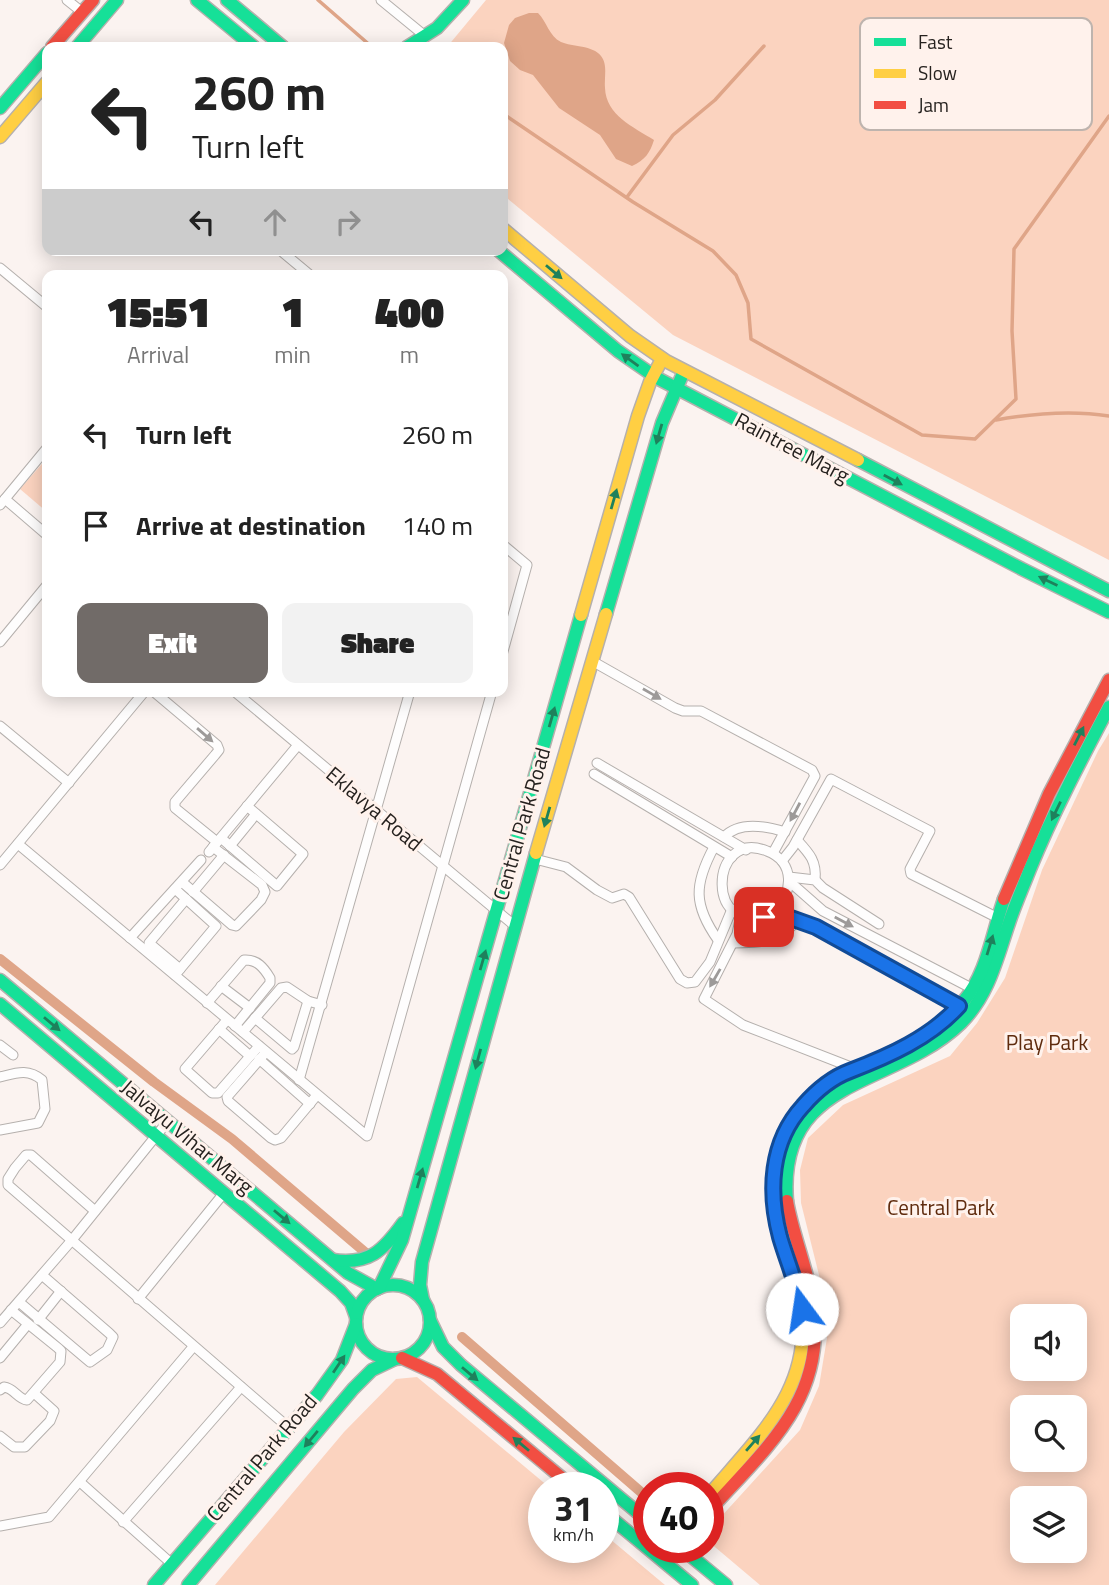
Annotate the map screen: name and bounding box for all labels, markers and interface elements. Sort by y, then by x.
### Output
legend [860,18,1092,130]
text: Fast [918,27,953,56]
text: 260 m [192,54,326,129]
text: Slow [918,58,957,87]
icon: left [77,70,168,161]
text: Jam [918,90,949,119]
text: Turn left [192,122,304,170]
icon: left [183,203,221,241]
icon: ahead [256,203,294,241]
icon: right [329,203,367,241]
one-way arrow [546,264,563,279]
text: 15:51 [106,279,210,343]
text: 1 [281,279,304,343]
text: 400 [375,279,444,343]
text: Arrival [127,337,189,372]
text: min [274,337,311,372]
text: m [400,337,419,372]
one-way arrow [621,353,640,367]
street label: Raintree Marg [730,404,856,491]
text: Turn left [136,415,231,454]
text: 260 m [402,415,473,454]
icon: left [77,416,115,454]
one-way arrow [653,423,663,444]
one-way arrow [883,474,903,486]
one-way arrow [610,488,620,509]
text: Arrive at destination [136,506,366,545]
text: 140 m [402,506,473,545]
icon: arrive [77,507,115,545]
one-way arrow [1038,576,1058,587]
button: Exit [77,603,268,683]
button: Share [282,603,473,683]
one-way arrow [642,688,662,700]
one-way arrow [547,706,558,728]
one-way arrow [1074,726,1085,746]
one-way arrow [197,727,214,742]
street label: Central Park Road [484,743,558,904]
street label: Eklavya Road [319,758,430,858]
one-way arrow [1050,801,1061,821]
one-way arrow [790,802,801,822]
one-way arrow [541,806,551,827]
pin [734,887,794,947]
icon: arrive [745,898,783,936]
one-way arrow [835,916,855,928]
one-way arrow [985,934,995,955]
one-way arrow [478,949,488,970]
one-way arrow [708,968,721,987]
one-way arrow [43,1016,61,1031]
park label: Play Park [1006,1026,1088,1058]
one-way arrow [472,1048,483,1070]
street label: Jalvayu Vihar Marg [114,1071,261,1201]
one-way arrow [415,1167,425,1188]
park label: Central Park [887,1191,995,1223]
one-way arrow [273,1210,291,1225]
position arrow [765,1272,839,1346]
map controls [1010,1304,1087,1563]
button: sound [1010,1304,1087,1381]
one-way arrow [332,1355,346,1373]
one-way arrow [461,1366,479,1381]
street label: Central Park Road [198,1387,324,1528]
button: search [1010,1395,1087,1472]
one-way arrow [304,1430,319,1447]
one-way arrow [745,1434,761,1452]
one-way arrow [512,1436,530,1452]
speed limit sign: 40 [633,1472,724,1563]
text: 31 [554,1481,593,1535]
button: layers [1010,1486,1087,1563]
text: km/h [553,1521,594,1548]

